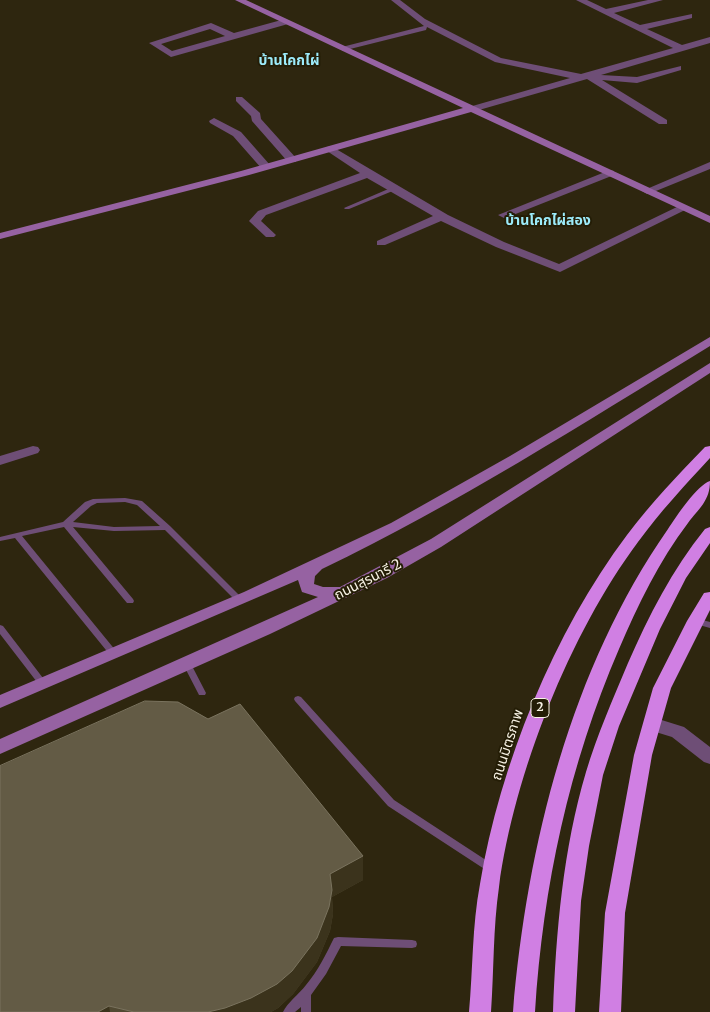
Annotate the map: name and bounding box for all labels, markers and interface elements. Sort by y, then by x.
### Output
district label: บ้านโคกไผ่ [259,53,319,69]
district label: บ้านโคกไผ่สอง [505,213,591,229]
street label: ถนนสุรนารี 2 [332,556,404,604]
road number: 2 [531,698,549,718]
street label: ถนนมิตรภาพ [489,707,527,783]

